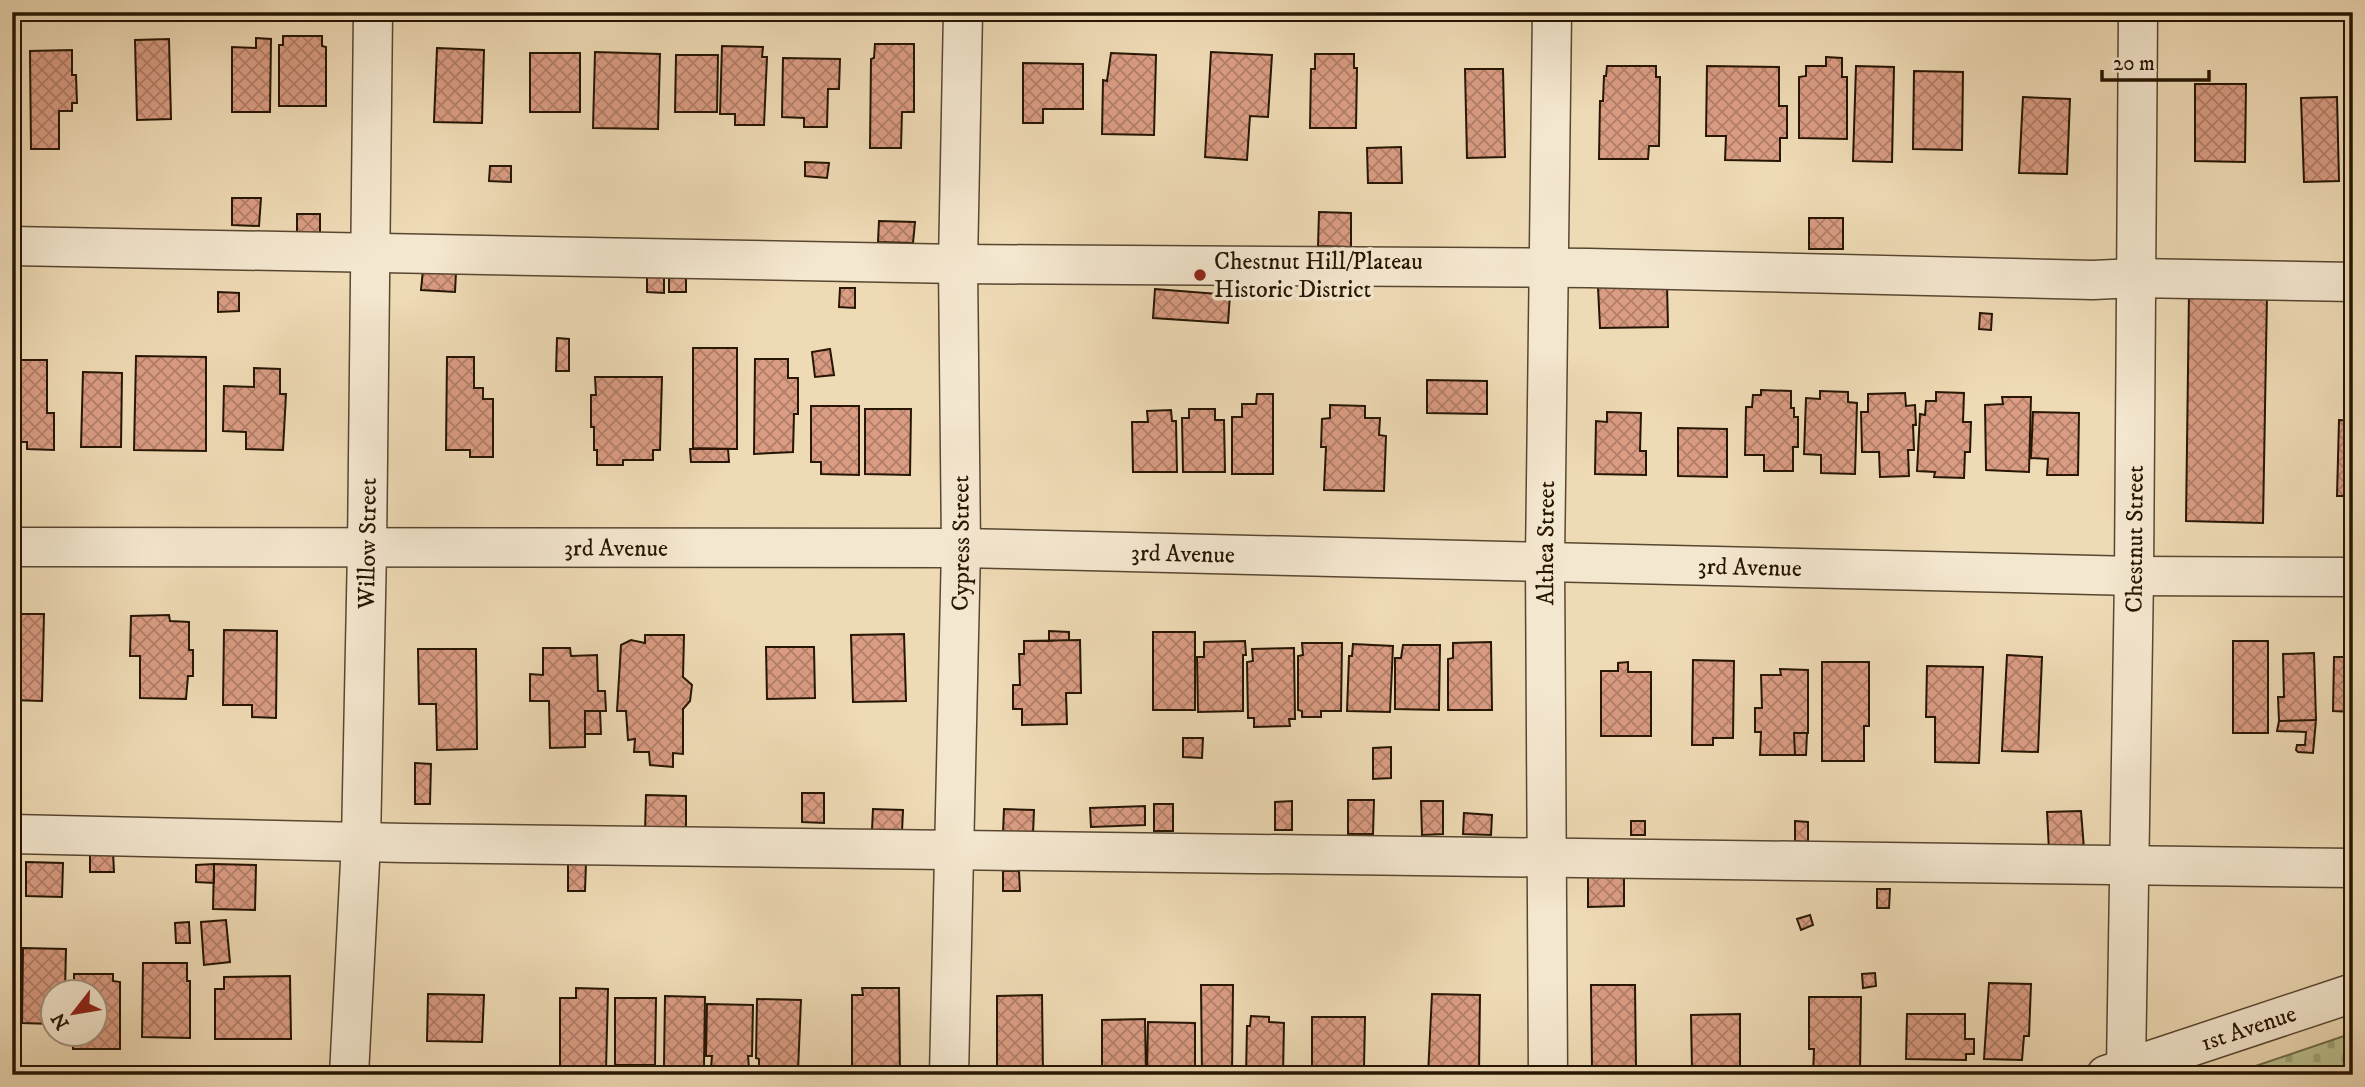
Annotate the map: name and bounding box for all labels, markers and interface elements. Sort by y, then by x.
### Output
scale bar [2102,38,2209,82]
text: 20 m [2113,51,2155,77]
place label: Chestnut Hill/Plateau Historic District [1214,247,1423,305]
marker: Chestnut Hill/Plateau Historic District [1192,267,1208,283]
street label: Chestnut Street [2119,465,2151,613]
street label: Cypress Street [946,475,977,611]
street label: Willow Street [352,477,384,610]
street label: Althea Street [1531,480,1562,605]
street label: 3rd Avenue [564,534,668,564]
street label: 3rd Avenue [1130,538,1235,571]
street label: 3rd Avenue [1697,552,1802,584]
north arrow [38,978,108,1048]
street label: 1st Avenue [2197,999,2300,1059]
text: N [47,1008,75,1034]

